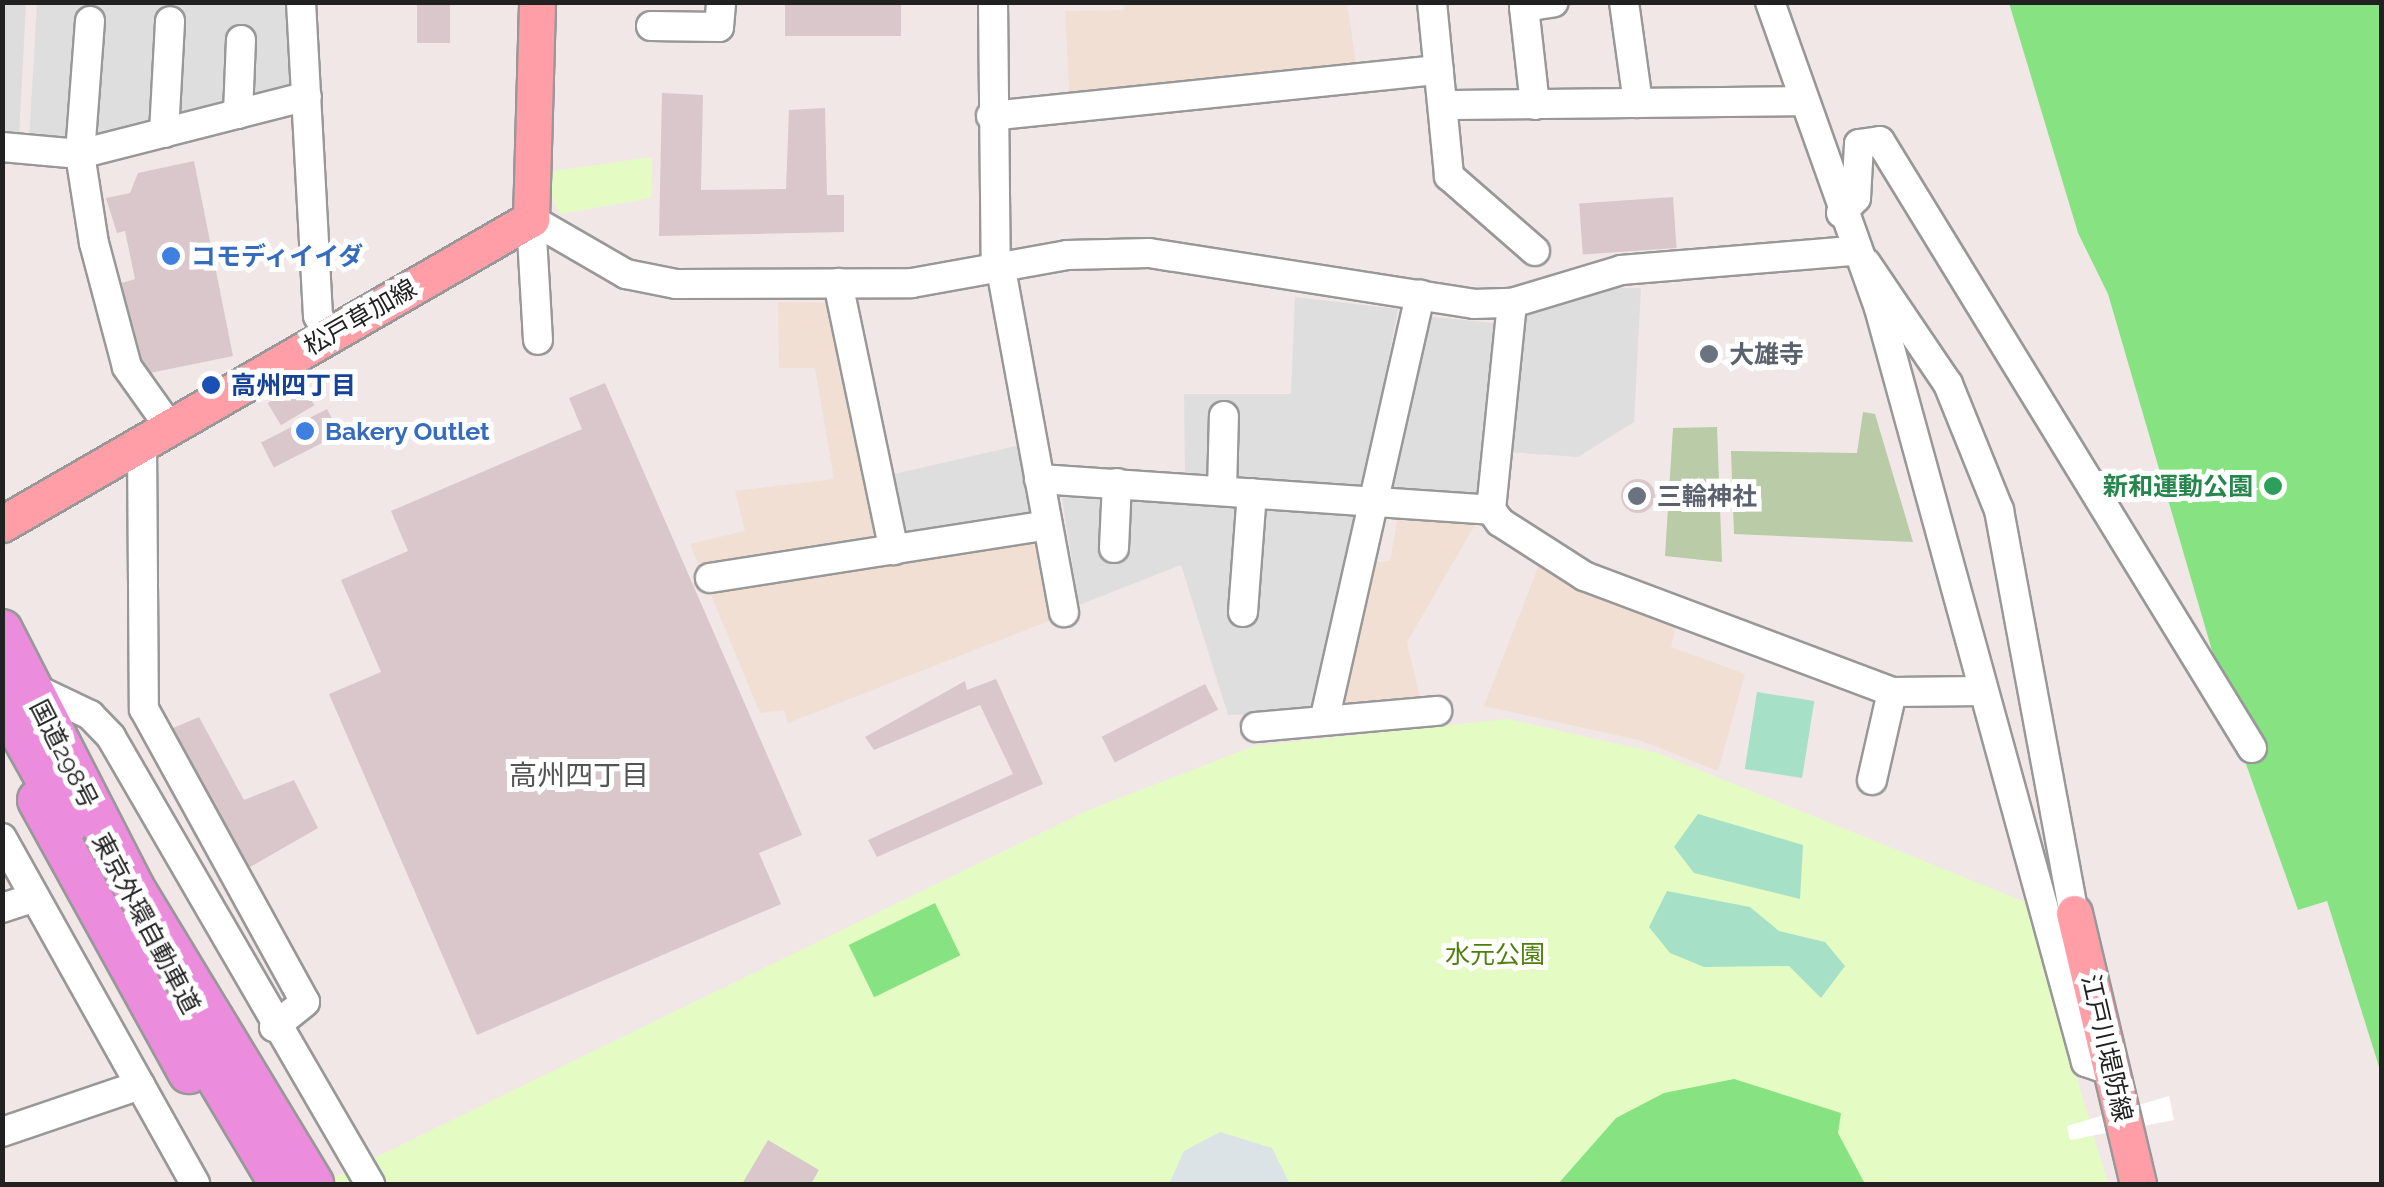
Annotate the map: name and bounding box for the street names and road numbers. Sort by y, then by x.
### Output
street label: 松戸草加線 [298,273,422,361]
street label: 国道298号 [24,695,104,813]
street label: 東京外環自動車道 [86,828,206,1018]
street label: 江戸川堤防線 [2076,972,2138,1124]

